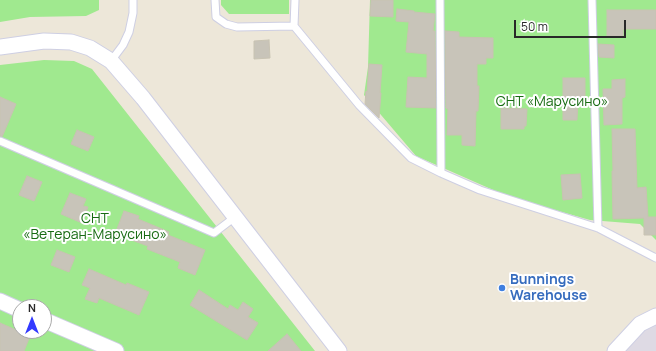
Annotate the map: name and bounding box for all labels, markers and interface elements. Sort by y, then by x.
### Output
scale bar [516,12,628,38]
text: 50 m [521,18,548,35]
park label: СНТ «Марусино» [496,94,608,110]
park label: СНТ «Ветеран-Марусино» [23,211,167,244]
place label: Bunnings Warehouse [510,272,587,304]
marker: Bunnings Warehouse [497,283,507,293]
north arrow [12,299,52,339]
text: N [28,300,36,315]

